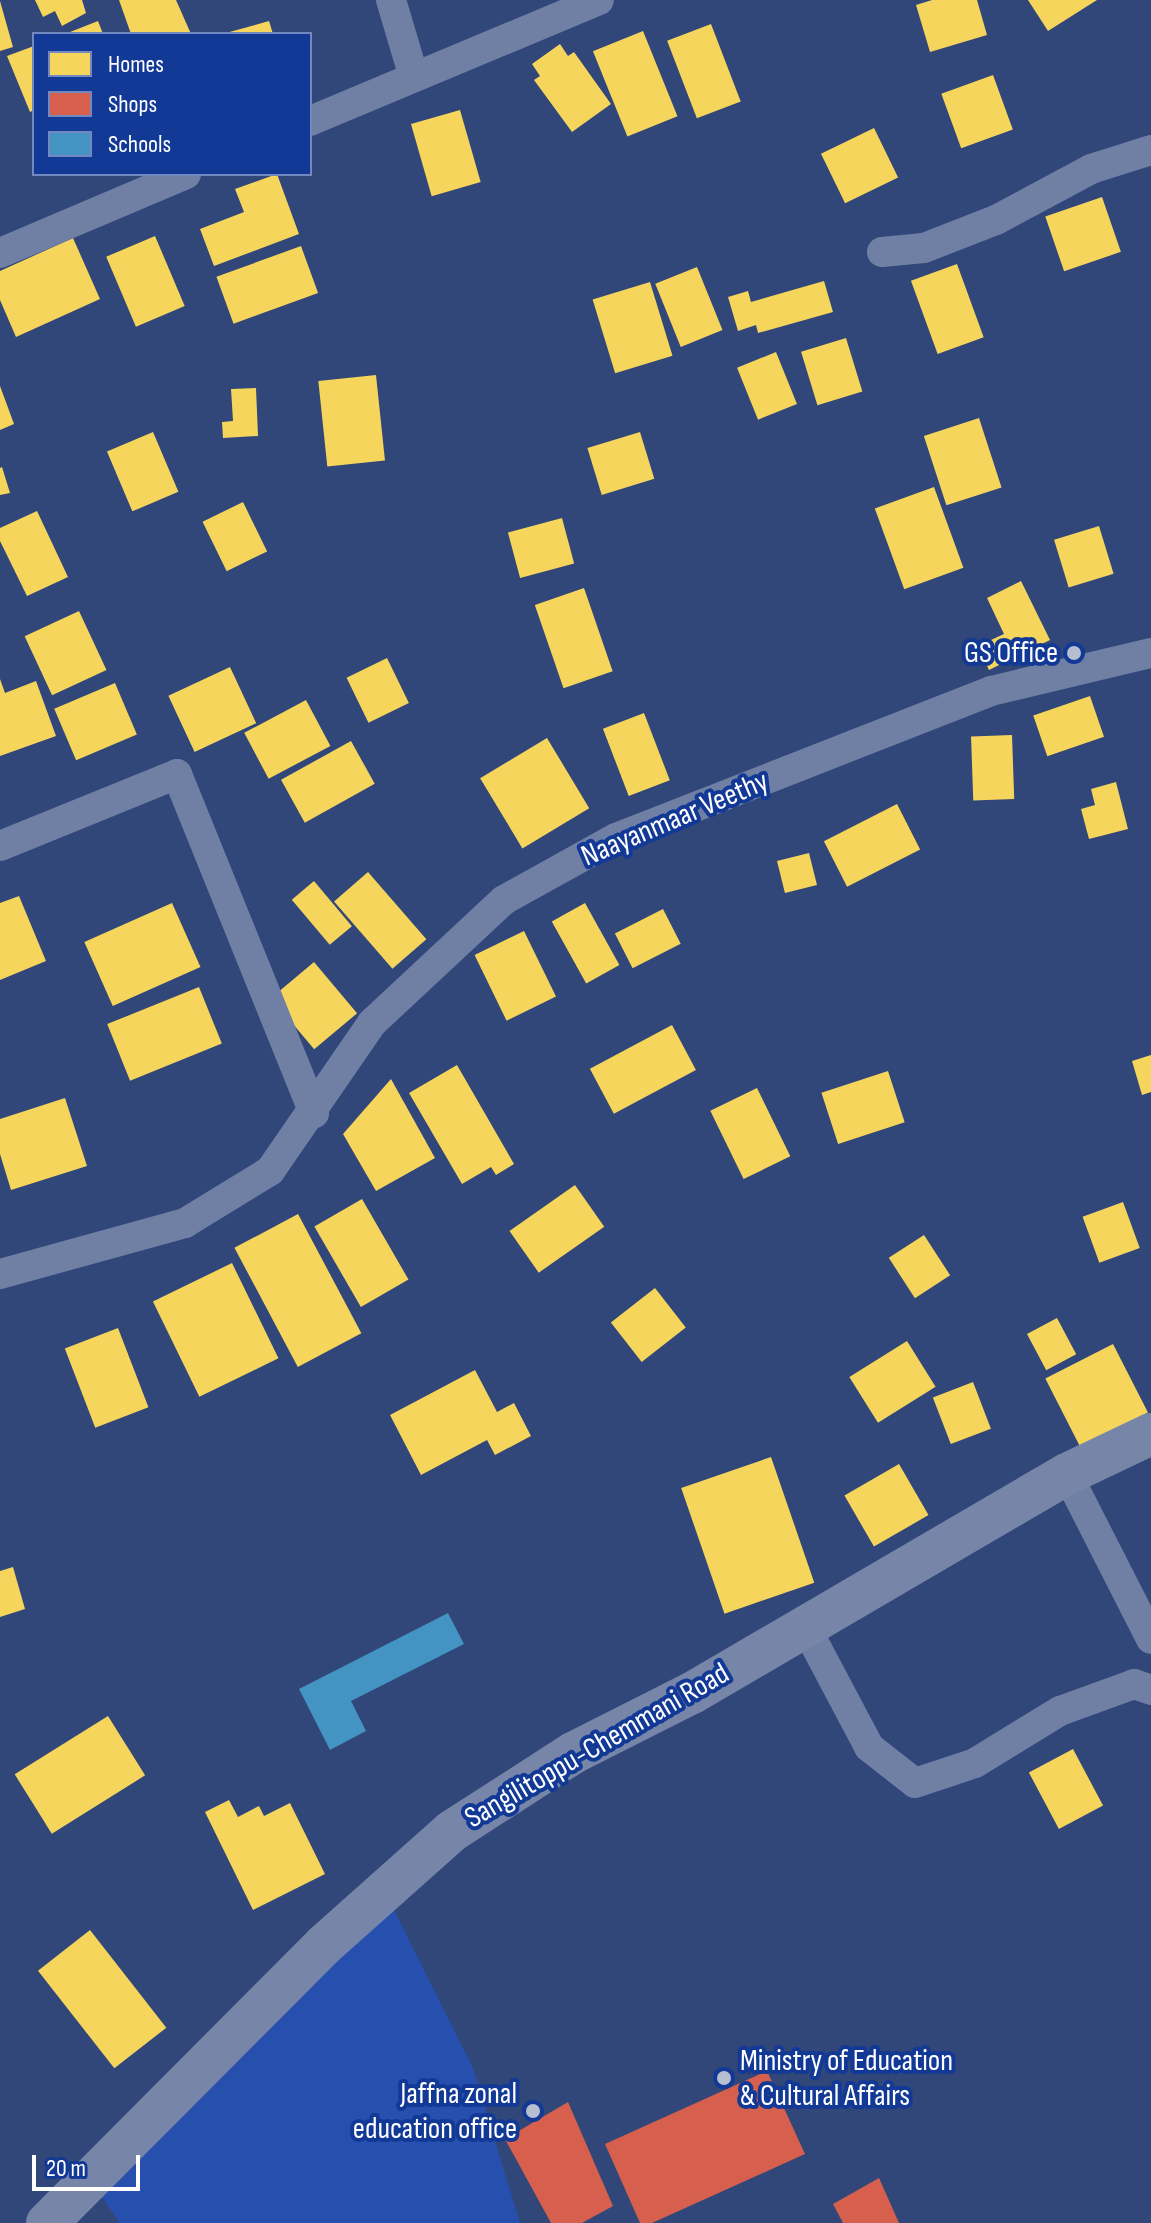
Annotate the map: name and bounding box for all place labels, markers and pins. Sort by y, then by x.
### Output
place label: GS Office [964,635,1058,671]
marker: GS Office [1065,644,1083,662]
place label: Ministry of Education & Cultural Affairs [740,2043,953,2114]
marker: Ministry of Education & Cultural Affairs [715,2069,733,2087]
place label: Jaffna zonal education office [353,2076,517,2146]
marker: Jaffna zonal education office [524,2102,542,2120]

